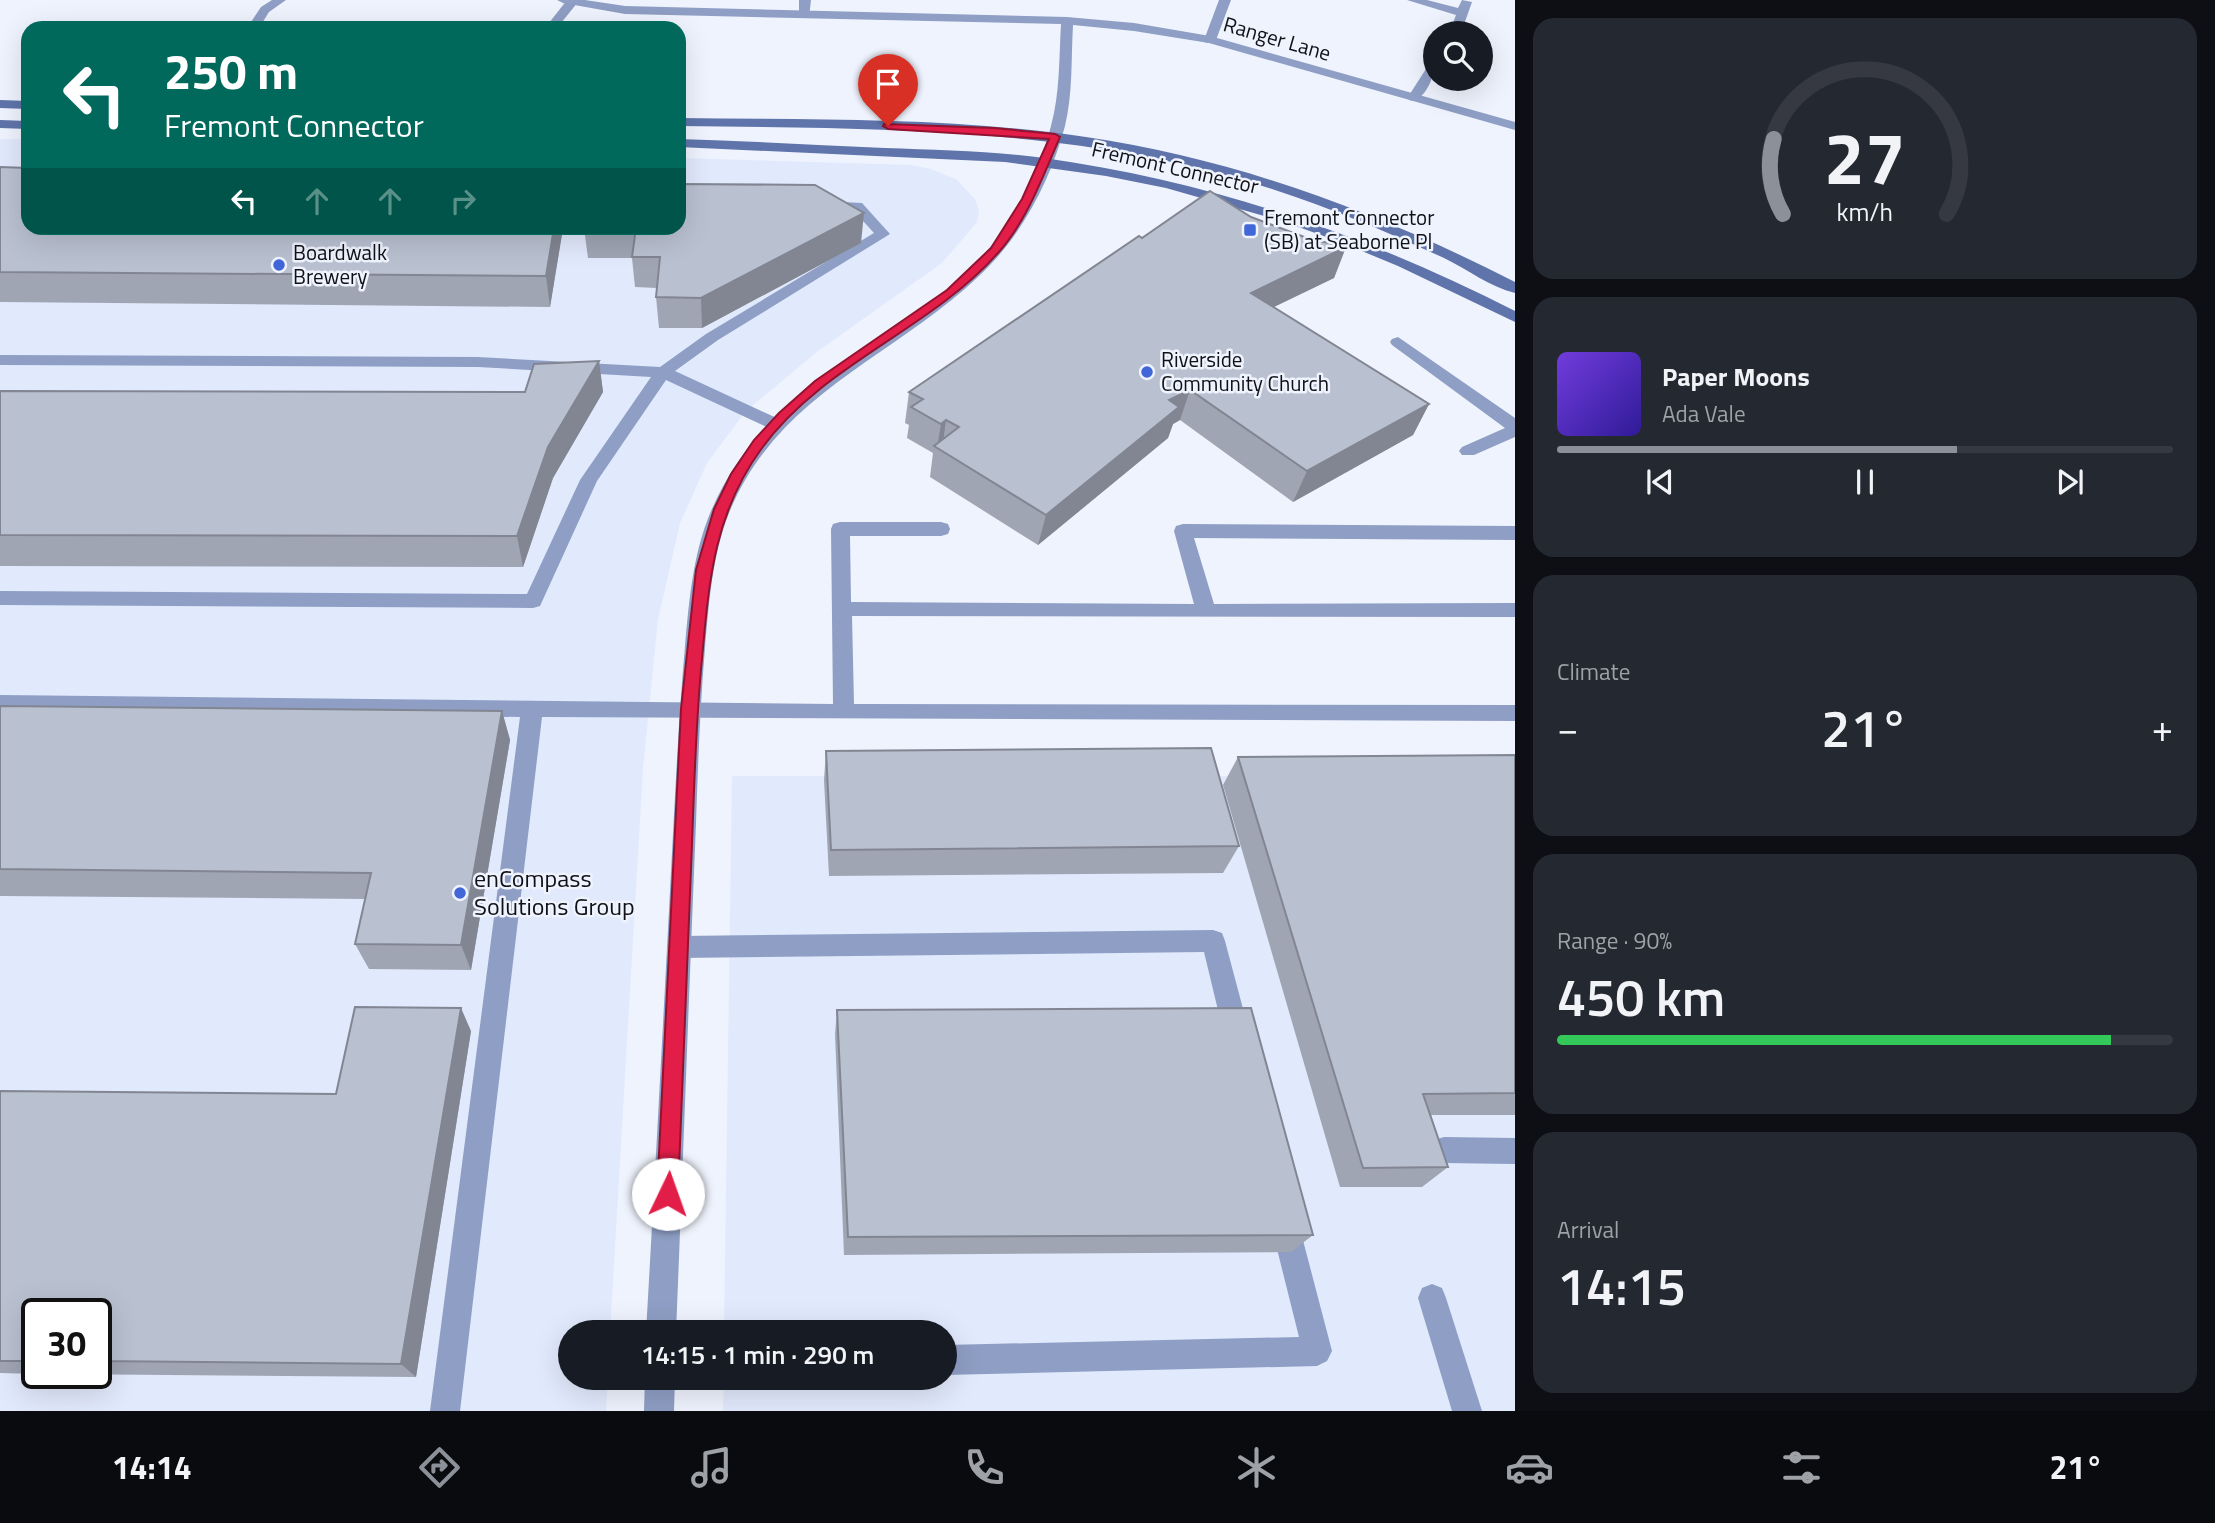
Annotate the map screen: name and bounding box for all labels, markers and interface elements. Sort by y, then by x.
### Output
street label: Ranger Lane [1220,7,1335,69]
map controls [1423,21,1493,91]
button: search [1423,21,1493,91]
text: 250 m [164,33,298,108]
icon: left [49,49,140,140]
pin [858,54,918,126]
icon: arrive [869,65,907,103]
text: Fremont Connector [164,101,424,149]
text: 27 [1824,103,1906,213]
street label: Fremont Connector [1089,132,1262,202]
icon: left [225,182,263,220]
icon: ahead [298,182,336,220]
icon: ahead [371,182,409,220]
icon: right [444,182,482,220]
text: km/h [1837,193,1893,231]
place label: Fremont Connector (SB) at Seaborne Pl [1264,201,1434,257]
marker: Fremont Connector (SB) at Seaborne Pl [1242,222,1258,238]
place label: Boardwalk Brewery [293,236,387,292]
marker: Boardwalk Brewery [271,257,287,273]
place label: Riverside Community Church [1161,343,1329,399]
text: Paper Moons [1662,357,1810,396]
marker: Riverside Community Church [1139,364,1155,380]
text: Ada Vale [1662,396,1746,431]
icon: previous [1641,463,1679,501]
icon: pause [1846,463,1884,501]
icon: next [2051,463,2089,501]
text: Climate [1557,654,1630,689]
text: 21° [1821,688,1909,767]
text: − [1557,699,1578,757]
text: + [2152,699,2173,757]
place label: enCompass Solutions Group [474,860,635,924]
marker: enCompass Solutions Group [452,885,468,901]
text: Range · 90% [1557,923,1672,958]
text: 450 km [1557,957,1725,1036]
position arrow [631,1157,705,1231]
text: Arrival [1557,1212,1619,1247]
text: 14:15 [1557,1246,1686,1325]
speed limit sign: 30 [21,1298,112,1389]
text: 14:15 · 1 min · 290 m [641,1335,874,1374]
text: 14:14 [112,1443,192,1491]
icon: directions [415,1443,464,1492]
icon: music [687,1443,736,1492]
icon: phone [960,1443,1009,1492]
icon: climate [1232,1443,1281,1492]
icon: car [1505,1443,1554,1492]
icon: filters [1777,1443,1826,1492]
text: 21° [2049,1443,2103,1491]

